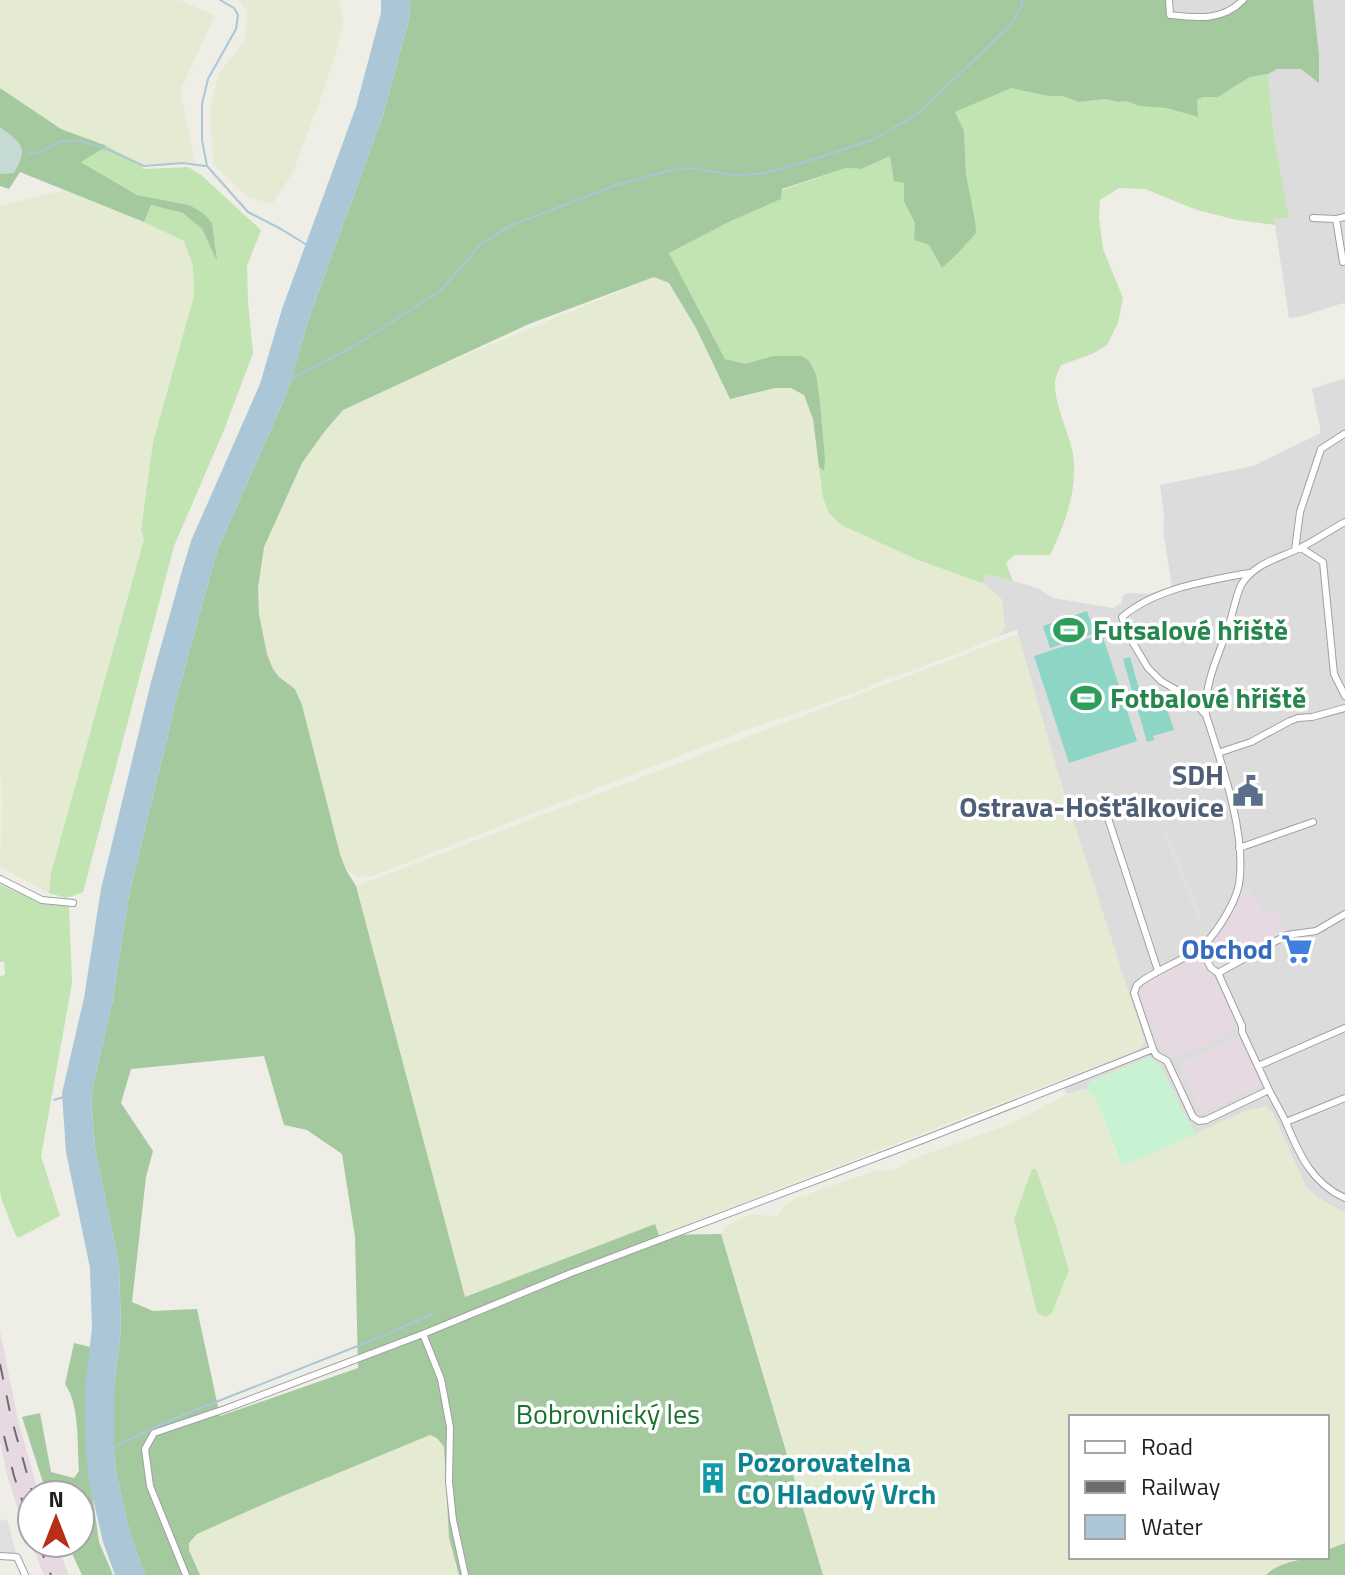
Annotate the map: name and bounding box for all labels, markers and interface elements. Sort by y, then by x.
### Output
place label: Futsalové hřiště [1093,608,1288,651]
sports icon: Futsalové hřiště [1052,613,1086,647]
place label: Fotbalové hřiště [1110,676,1306,719]
sports icon: Fotbalové hřiště [1069,681,1103,715]
place label: SDH Ostrava-Hošťálkovice [959,753,1224,828]
public building icon: SDH Ostrava-Hošťálkovice [1231,774,1265,808]
place label: Obchod [1181,927,1273,970]
supermarket icon: Obchod [1280,932,1314,966]
park label: Bobrovnický les [516,1392,700,1435]
legend [1069,1415,1329,1559]
text: Road [1141,1428,1193,1464]
place label: Pozorovatelna CO Hladový Vrch [737,1440,936,1515]
building icon: Pozorovatelna CO Hladový Vrch [696,1461,730,1495]
text: Railway [1141,1468,1221,1504]
north arrow [16,1479,96,1559]
text: N [48,1482,64,1516]
text: Water [1141,1508,1203,1544]

